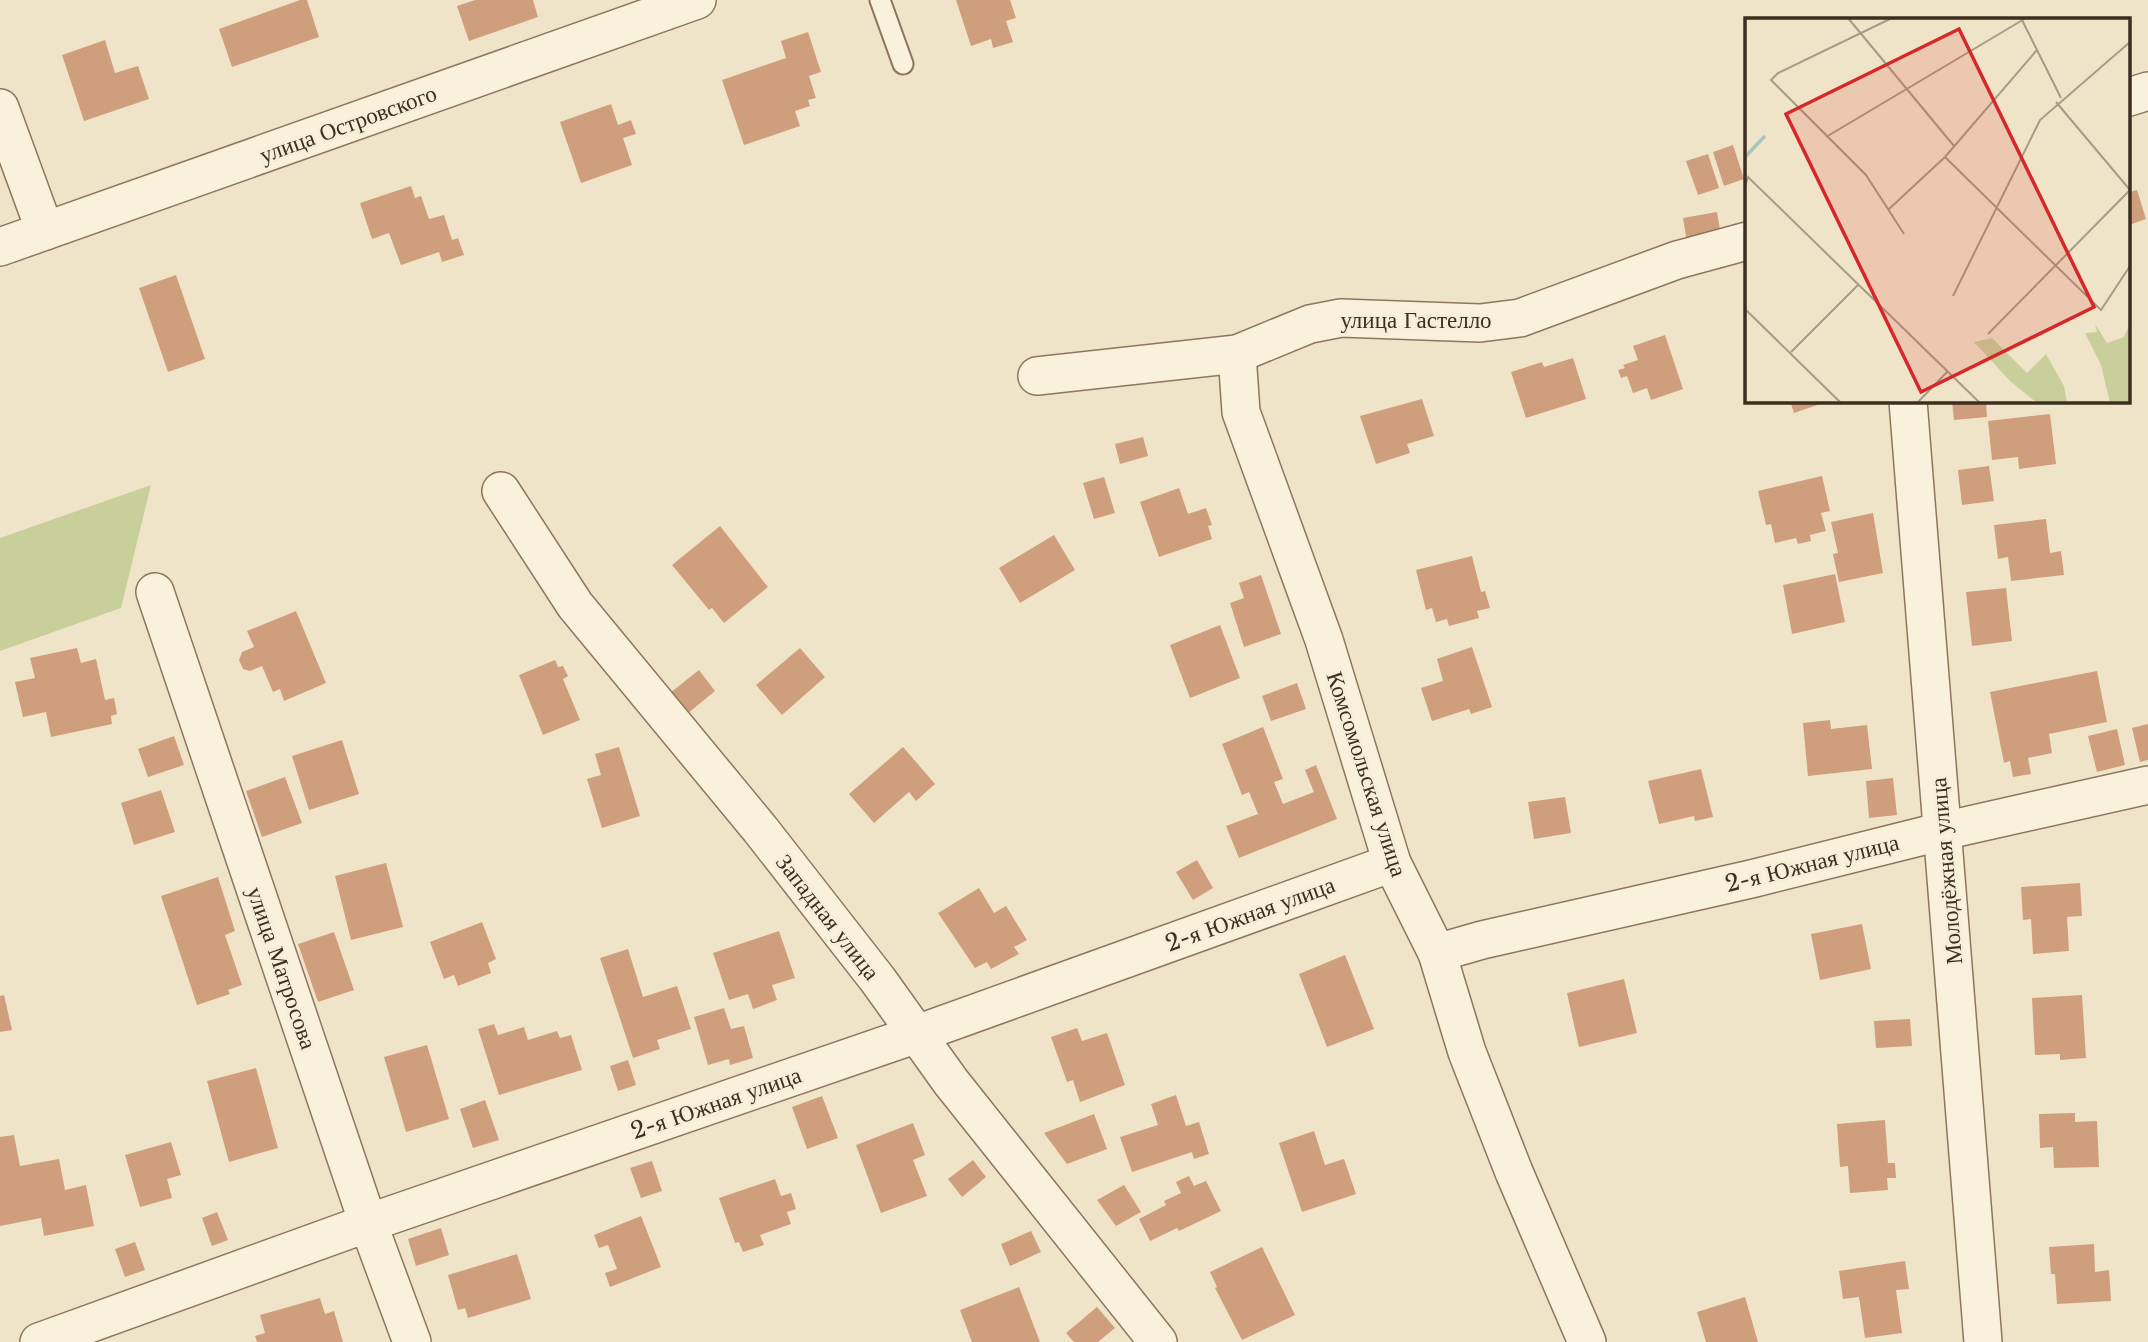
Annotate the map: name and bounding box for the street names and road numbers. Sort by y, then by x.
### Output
street label: улица Островского [256,79,440,169]
street label: улица Гастелло [1340,306,1492,334]
street label: Комсомольская улица [1321,668,1413,880]
street label: Молодёжная улица [1924,776,1968,966]
street label: 2-я Южная улица [1722,828,1902,898]
street label: Западная улица [770,848,886,986]
street label: 2-я Южная улица [1161,870,1339,958]
street label: улица Матросова [241,883,323,1053]
street label: 2-я Южная улица [627,1061,805,1145]

